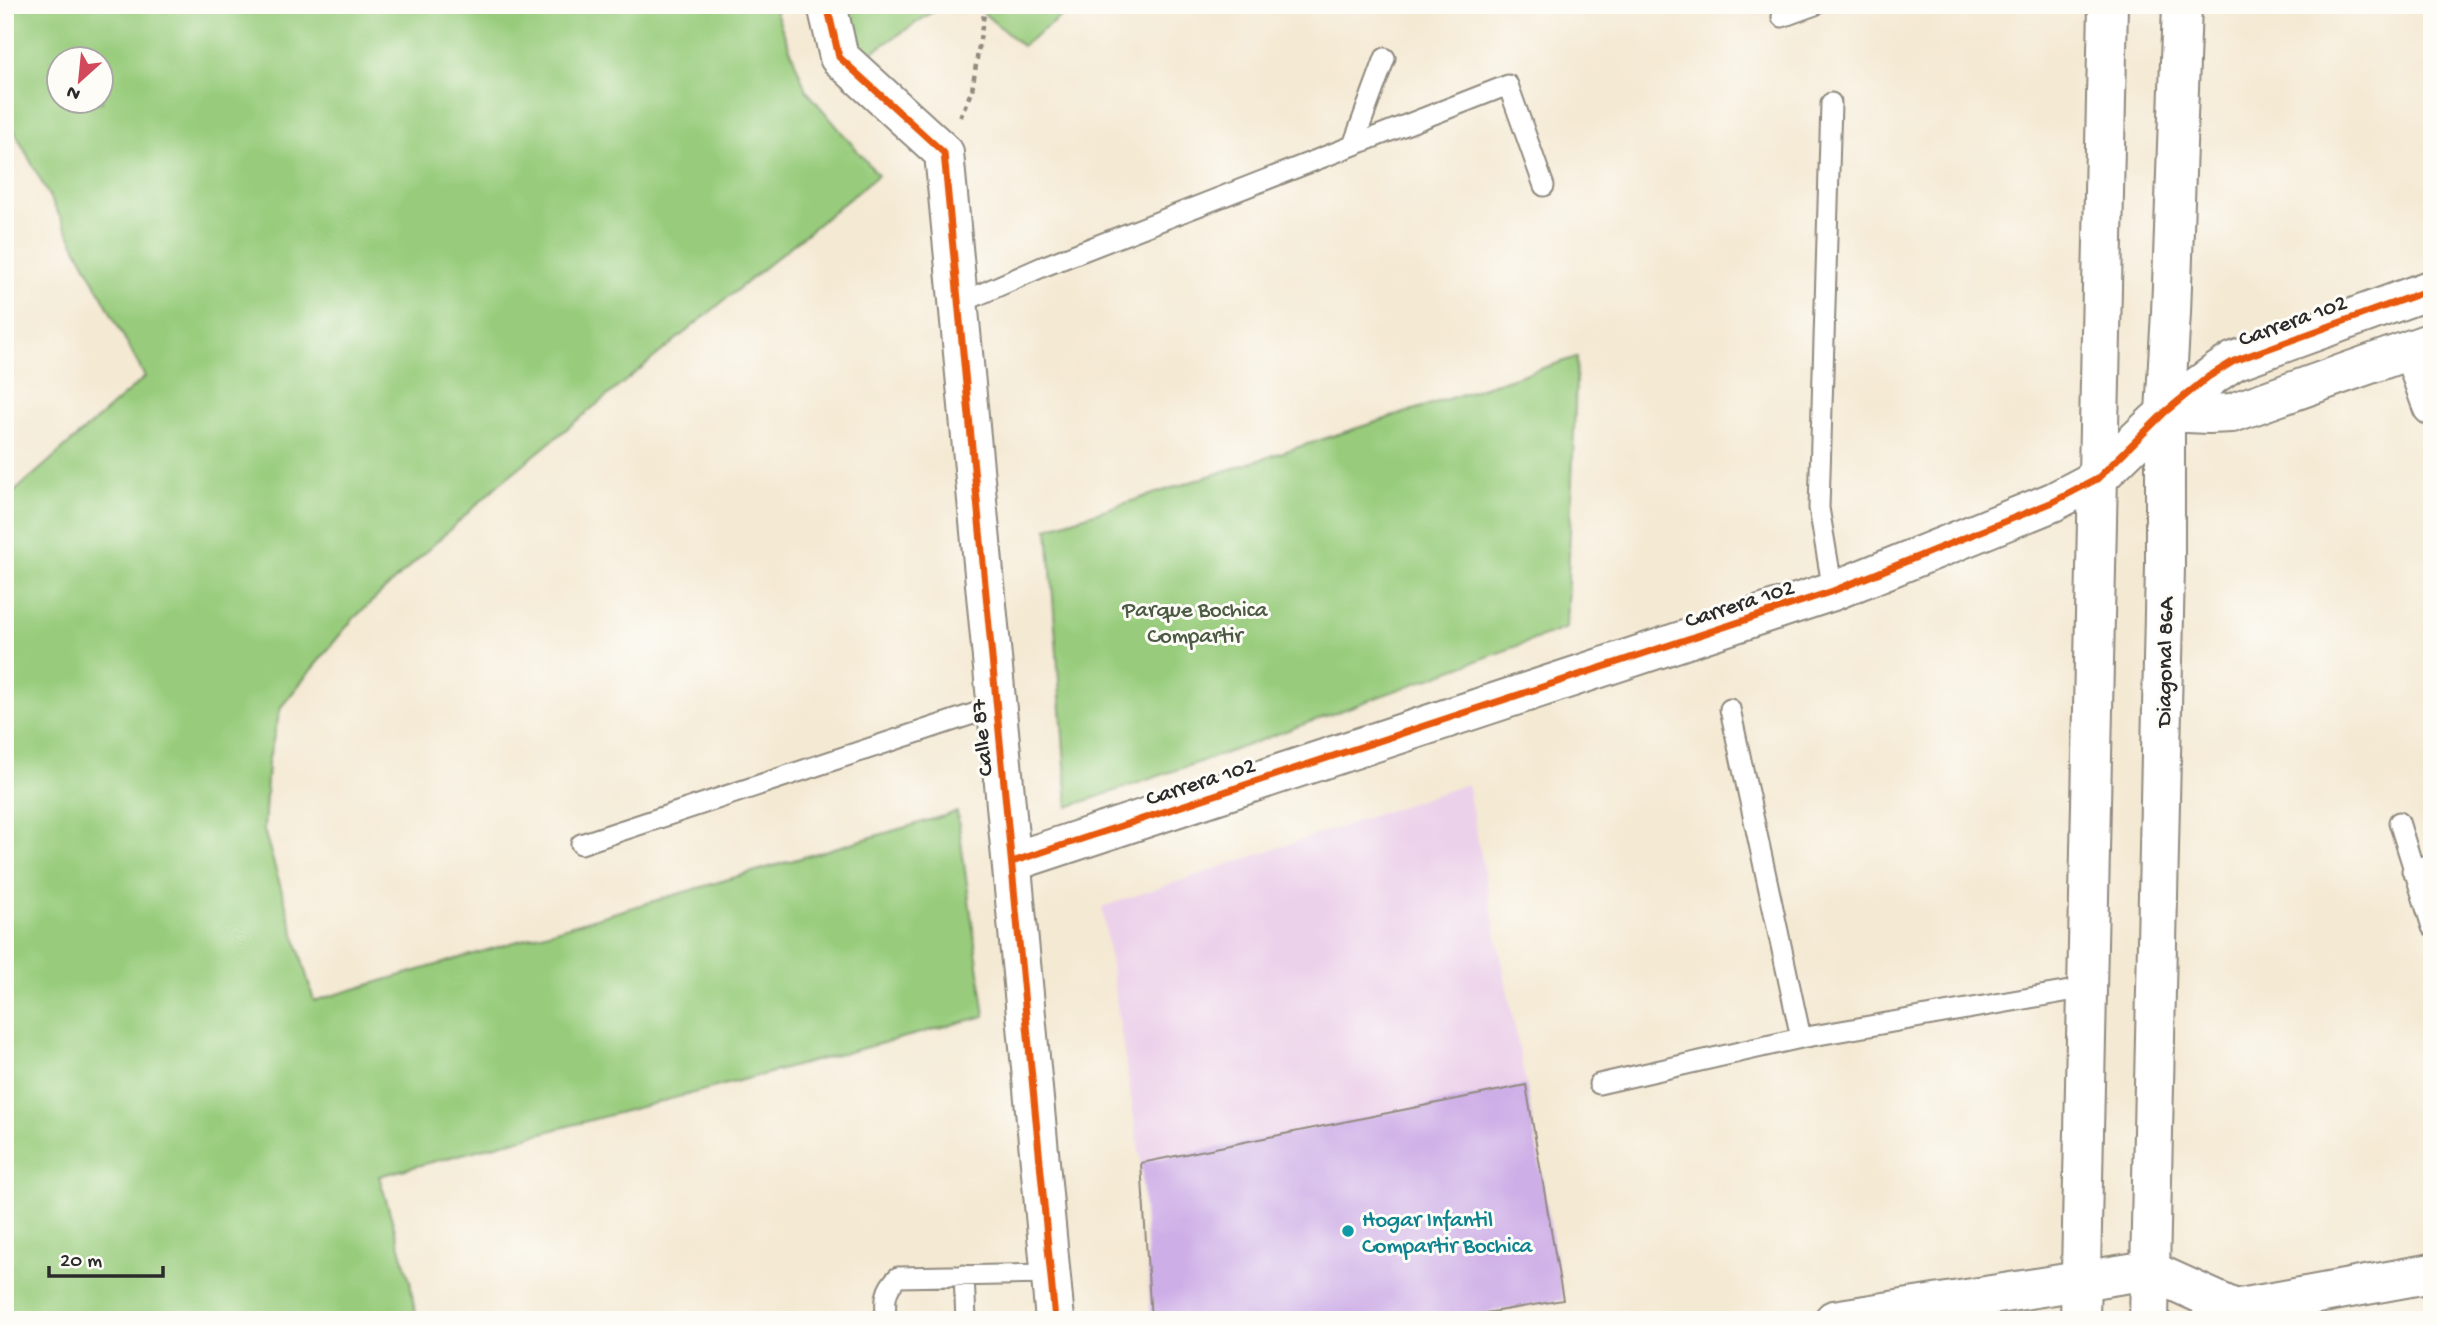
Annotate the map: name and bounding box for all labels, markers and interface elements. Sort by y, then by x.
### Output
north arrow [46,46,116,116]
text: N [63,79,85,105]
street label: Carrera 102 [2235,290,2351,354]
street label: Carrera 102 [1682,575,1798,636]
street label: Diagonal 86A [2152,596,2181,729]
park label: Parque Bochica Compartir [1122,598,1269,651]
street label: Calle 87 [966,697,1001,777]
street label: Carrera 102 [1143,753,1259,814]
place label: Hogar Infantil Compartir Bochica [1362,1208,1534,1261]
marker: Hogar Infantil Compartir Bochica [1340,1223,1356,1239]
scale bar [49,1234,163,1278]
text: 20 m [60,1250,102,1275]

